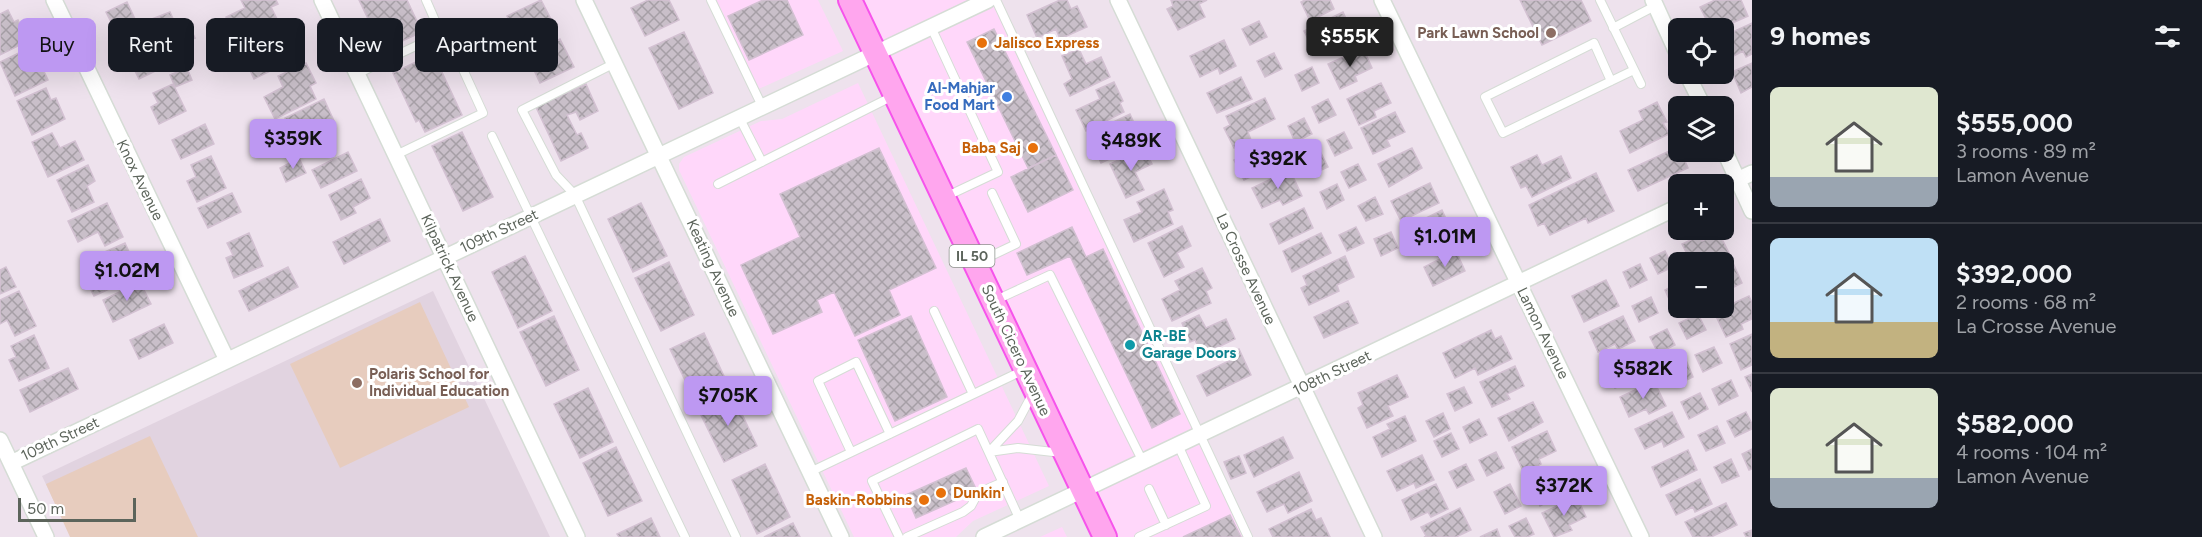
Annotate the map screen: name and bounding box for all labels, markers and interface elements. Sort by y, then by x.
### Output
pin: $555K [1308,17,1392,68]
chip: Buy [18,18,96,72]
chip: Rent [108,18,194,72]
chip: Filters [206,18,305,72]
chip: New [317,18,403,72]
chip: Apartment [415,18,558,72]
map controls [1668,18,1734,318]
button: locate [1668,18,1734,84]
text: 9 homes [1770,20,1870,52]
icon: filters [2151,20,2184,53]
text: $555K [1320,24,1380,48]
place label: Park Lawn School [1417,24,1539,42]
marker: Park Lawn School [1544,26,1558,40]
place label: Jalisco Express [994,34,1099,52]
marker: Jalisco Express [975,36,989,50]
place label: Al-Mahjar Food Mart [924,79,995,114]
marker: Al-Mahjar Food Mart [1000,90,1014,104]
button: layers [1668,96,1734,162]
text: $555,000 [1956,107,2073,139]
icon: home [1818,111,1890,183]
pin: $359K [251,119,335,170]
pin: $489K [1089,121,1173,172]
text: $359K [264,126,322,150]
text: $489K [1101,128,1161,152]
street label: Knox Avenue [113,137,167,223]
place label: Baba Saj [962,139,1021,157]
pin: $392K [1236,139,1320,190]
text: 3 rooms · 89 m² [1956,139,2096,163]
marker: Baba Saj [1026,141,1040,155]
text: $392K [1249,146,1307,170]
text: Lamon Avenue [1956,163,2089,187]
button: + [1668,174,1734,240]
street label: 109th Street [457,205,541,257]
street label: Kilpatrick Avenue [417,211,483,325]
street label: La Crosse Avenue [1212,211,1280,327]
street label: Keating Avenue [683,216,743,320]
pin: $1.01M [1396,217,1494,268]
text: $1.01M [1413,224,1477,248]
road number: IL 50 [950,245,994,267]
pin: $1.02M [78,251,176,302]
button: − [1668,252,1734,318]
text: $1.02M [94,258,160,282]
text: $392,000 [1956,258,2072,290]
icon: home [1818,262,1890,334]
street label: South Cicero Avenue [978,281,1054,419]
street label: Lamon Avenue [1513,284,1573,382]
text: 2 rooms · 68 m² [1956,290,2096,314]
text: La Crosse Avenue [1956,314,2116,338]
place label: AR-BE Garage Doors [1142,327,1236,362]
marker: AR-BE Garage Doors [1123,338,1137,352]
street label: 108th Street [1290,346,1374,400]
pin: $582K [1601,349,1685,400]
text: $582K [1613,356,1673,380]
place label: Polaris School for Individual Education [369,365,509,400]
marker: Polaris School for Individual Education [350,376,364,390]
pin: $705K [686,376,770,427]
text: $705K [698,383,758,407]
text: $582,000 [1956,408,2074,440]
icon: home [1818,412,1890,484]
street label: 109th Street [18,413,102,465]
text: 4 rooms · 104 m² [1956,440,2107,464]
text: Lamon Avenue [1956,464,2089,488]
pin: $372K [1522,466,1606,517]
text: $372K [1535,473,1593,497]
place label: Dunkin' [953,484,1005,502]
marker: Dunkin' [934,486,948,500]
place label: Baskin-Robbins [805,491,912,509]
marker: Baskin-Robbins [917,493,931,507]
scale bar [18,495,136,522]
text: 50 m [27,499,64,518]

